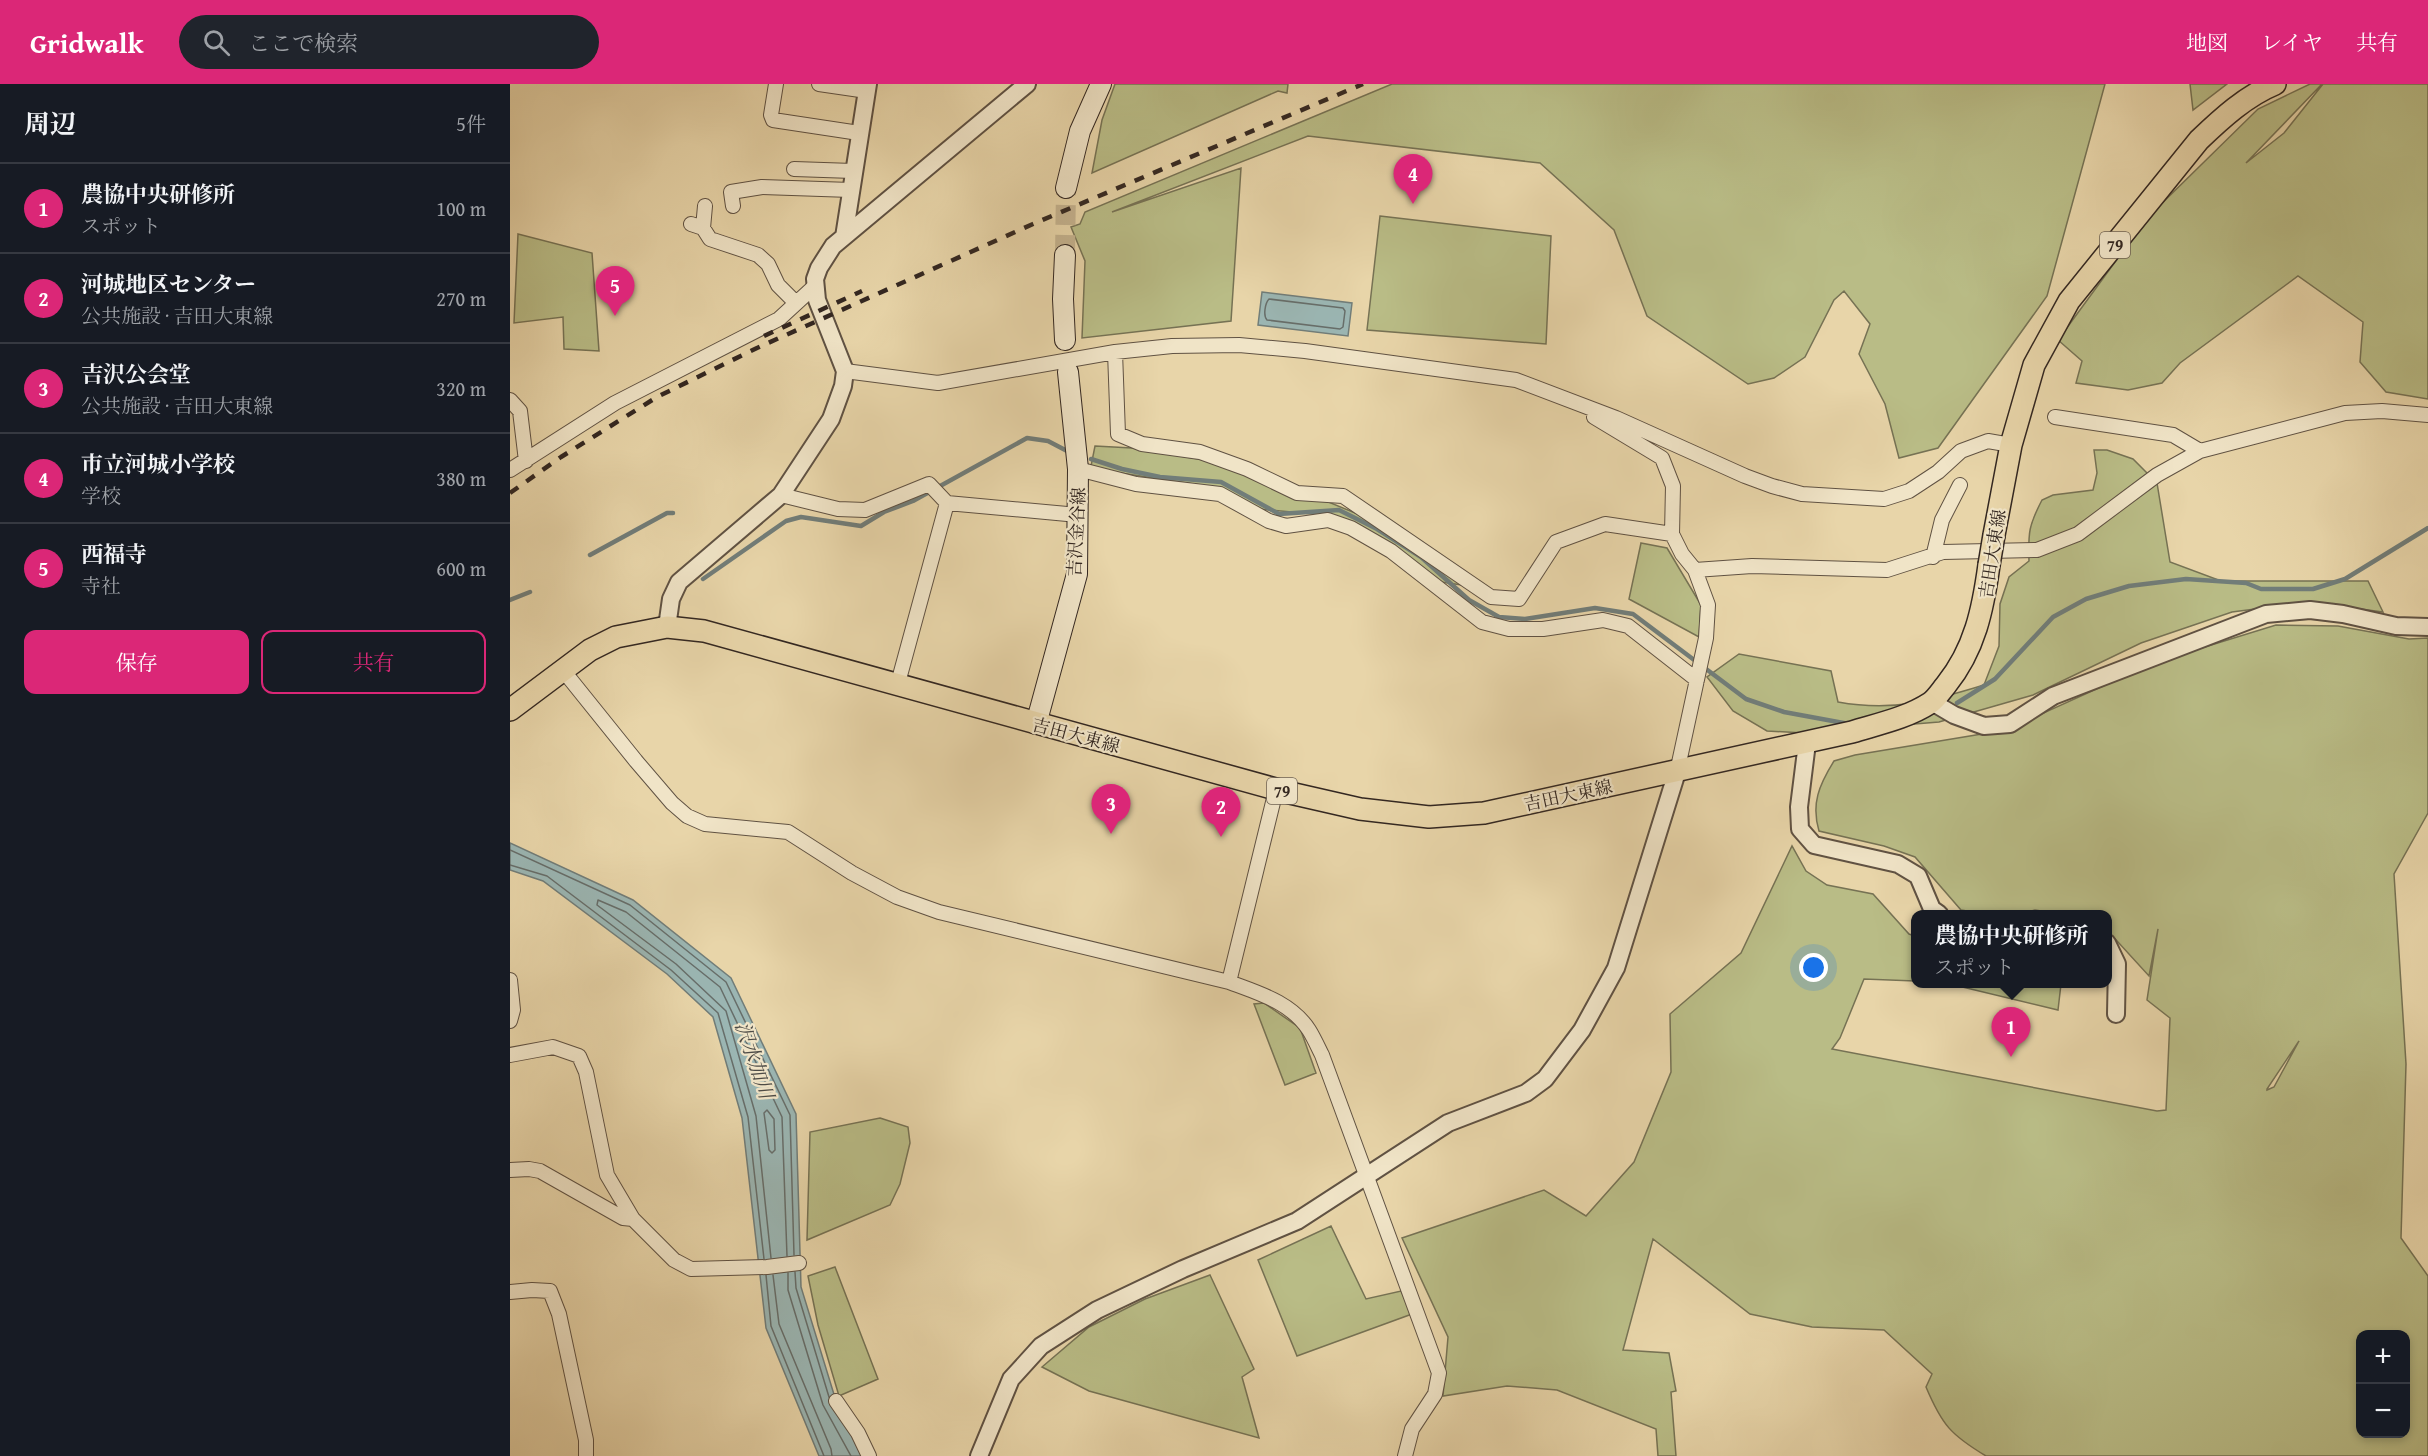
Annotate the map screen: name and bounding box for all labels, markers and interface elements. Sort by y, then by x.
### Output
search box [179,15,599,69]
text: Gridwalk [30,22,143,63]
icon: search [200,26,233,59]
text: ここで検索 [248,27,358,59]
text: 地図 [2186,27,2228,58]
text: レイヤ [2261,27,2323,58]
text: 共有 [2356,27,2398,58]
text: 周辺 [24,104,76,143]
text: 5件 [456,109,486,138]
pin: 4 [1394,154,1432,204]
text: 農協中央研修所 [81,178,235,210]
text: 1 [38,194,49,223]
text: 100 m [436,194,486,223]
text: スポット [81,211,161,240]
road number: 79 [2100,232,2130,258]
pin: 5 [596,266,634,316]
text: 河城地区センター [81,268,256,300]
text: 2 [38,284,49,313]
text: 270 m [436,284,486,313]
text: 公共施設 · 吉田大東線 [81,301,273,330]
text: 吉沢公会堂 [81,358,191,390]
text: 3 [38,374,49,403]
text: 320 m [436,374,486,403]
text: 公共施設 · 吉田大東線 [81,391,273,420]
text: 市立河城小学校 [81,448,235,480]
text: 4 [38,464,49,493]
text: 380 m [436,464,486,493]
text: 学校 [81,481,121,510]
street label: 吉沢金谷線 [1060,486,1092,578]
street label: 吉田大東線 [1972,507,2012,601]
text: 西福寺 [81,538,147,570]
text: 5 [38,554,49,583]
text: 600 m [436,554,486,583]
text: 寺社 [81,571,121,600]
button: 保存 [24,630,249,694]
button: 共有 [261,630,486,694]
street label: 吉田大東線 [1029,710,1123,760]
street label: 吉田大東線 [1521,772,1615,818]
road number: 79 [1267,778,1297,804]
pin: 3 [1092,784,1130,834]
pin: 2 [1202,788,1240,837]
popup [1911,910,2112,988]
text: 農協中央研修所 [1934,919,2089,951]
text: スポット [1934,952,2014,981]
your location [1799,953,1828,982]
pin: 1 [1992,1008,2030,1057]
water label: 沢水加川 [728,1017,782,1104]
map controls [2356,1330,2410,1438]
button: + [2356,1330,2410,1384]
button: − [2356,1384,2410,1438]

